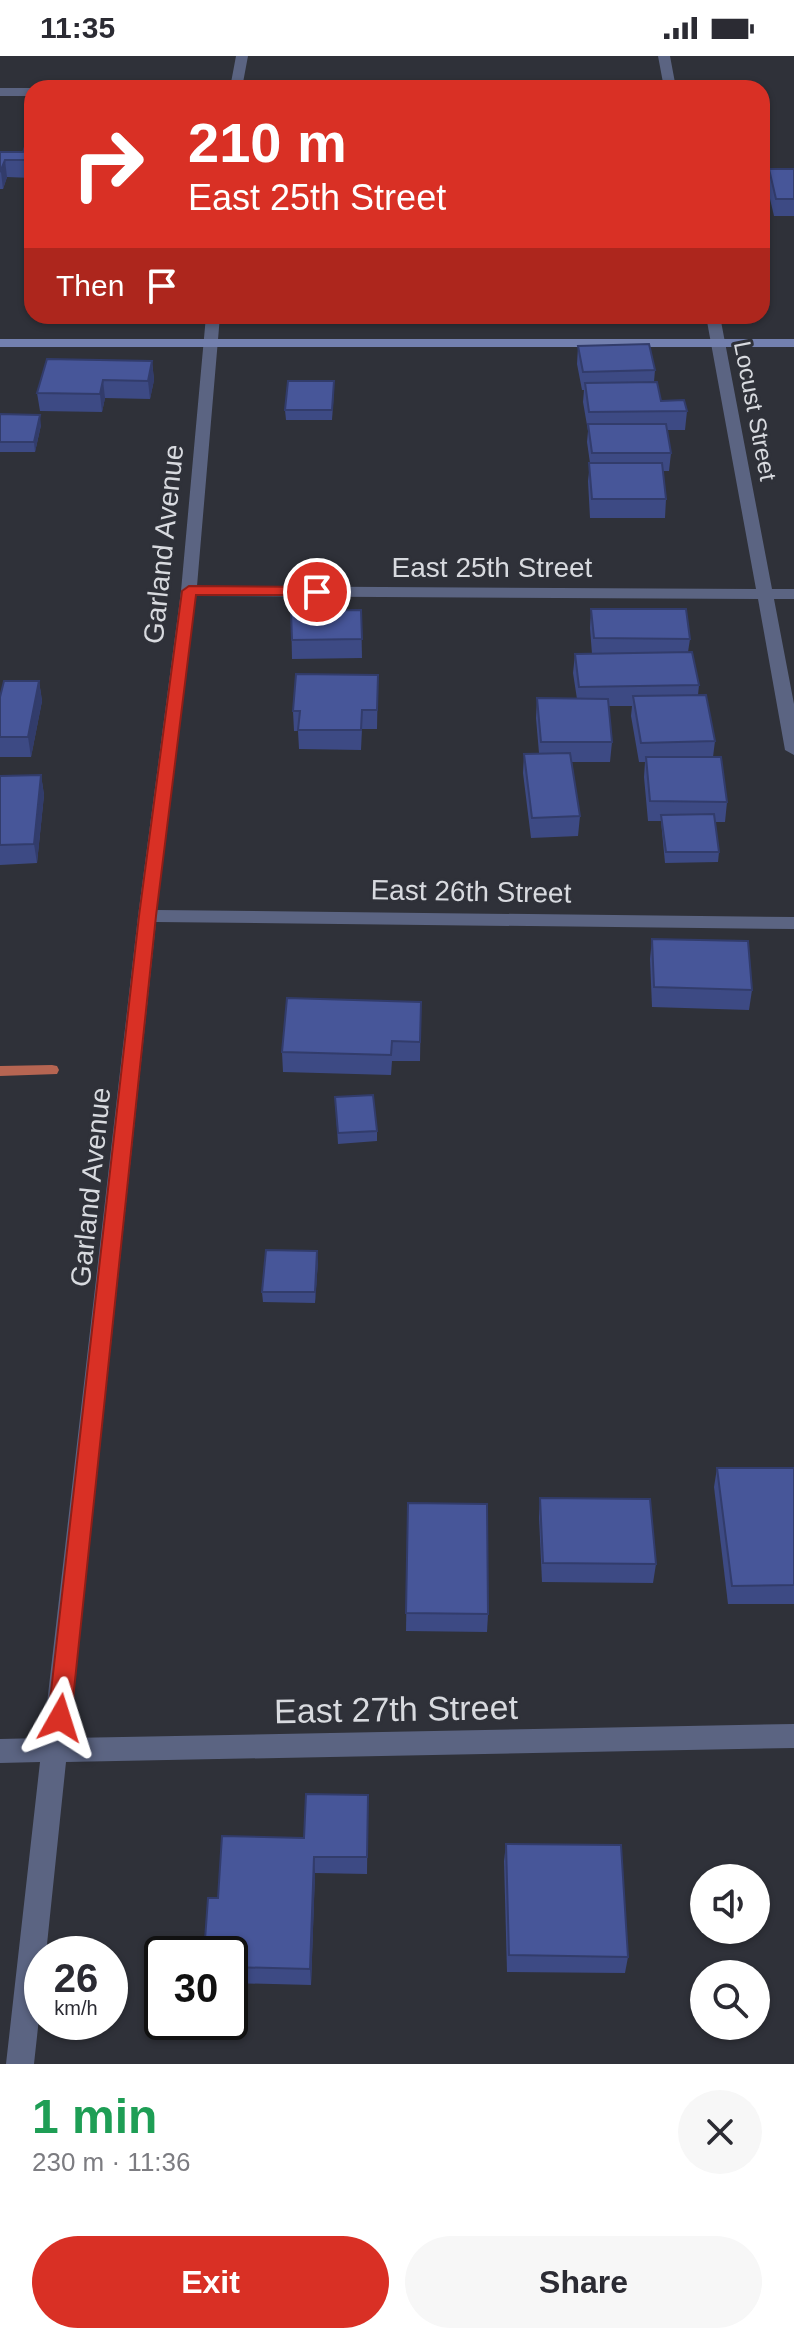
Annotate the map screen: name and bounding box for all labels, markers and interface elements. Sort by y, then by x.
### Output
text: 11:35 [40,11,115,44]
text: 210 m [188,111,347,174]
icon: right [56,112,160,216]
text: East 25th Street [188,177,446,218]
icon: arrive [140,264,184,308]
text: Then [56,269,124,302]
street label: Locust Street [729,339,782,483]
street label: Garland Avenue [138,443,189,645]
street label: East 25th Street [392,552,593,583]
pin [283,558,351,626]
icon: arrive [295,570,339,614]
street label: East 26th Street [370,874,572,909]
street label: Garland Avenue [65,1086,116,1288]
position arrow [18,1676,102,1760]
street label: East 27th Street [274,1688,519,1730]
map controls [690,1864,770,2040]
button: sound [690,1864,770,1944]
speed limit sign: 30 [144,1936,248,2040]
text: 26 [54,1956,98,2000]
button: search [690,1960,770,2040]
text: km/h [54,1997,98,2019]
text: 1 min [32,2090,157,2143]
button: close [678,2090,762,2174]
text: 230 m · 11:36 [32,2147,191,2177]
button: Exit [32,2236,389,2328]
button: Share [405,2236,762,2328]

